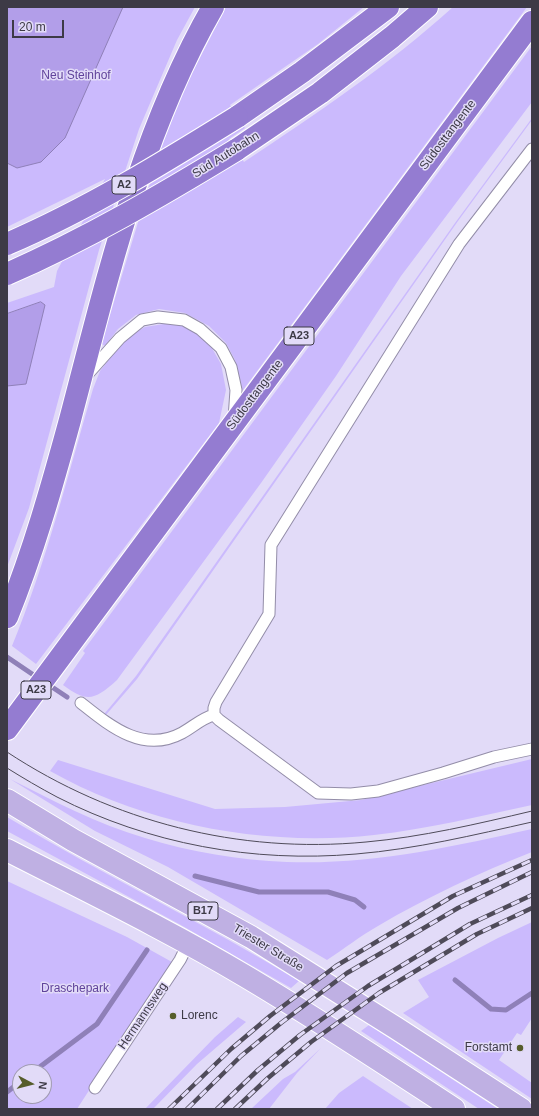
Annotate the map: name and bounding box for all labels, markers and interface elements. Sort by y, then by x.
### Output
scale bar [14,12,66,38]
text: 20 m [19,20,46,34]
park label: Neu Steinhof [41,69,111,83]
street label: Südosttangente [417,97,479,173]
street label: Süd Autobahn [190,129,262,181]
road number: A2 [112,176,136,194]
road number: A23 [284,327,314,345]
street label: Südosttangente [224,357,286,433]
road number: A23 [21,681,51,699]
road number: B17 [188,902,218,920]
street label: Triester Straße [230,921,306,975]
street label: Hermannsweg [115,980,171,1052]
park label: Draschepark [41,982,109,996]
place label: Lorenc [181,1009,218,1023]
marker: Lorenc [168,1011,178,1021]
place label: Forstamt [465,1041,512,1055]
marker: Forstamt [515,1043,525,1053]
north arrow [12,1064,52,1104]
text: N [36,1081,49,1090]

